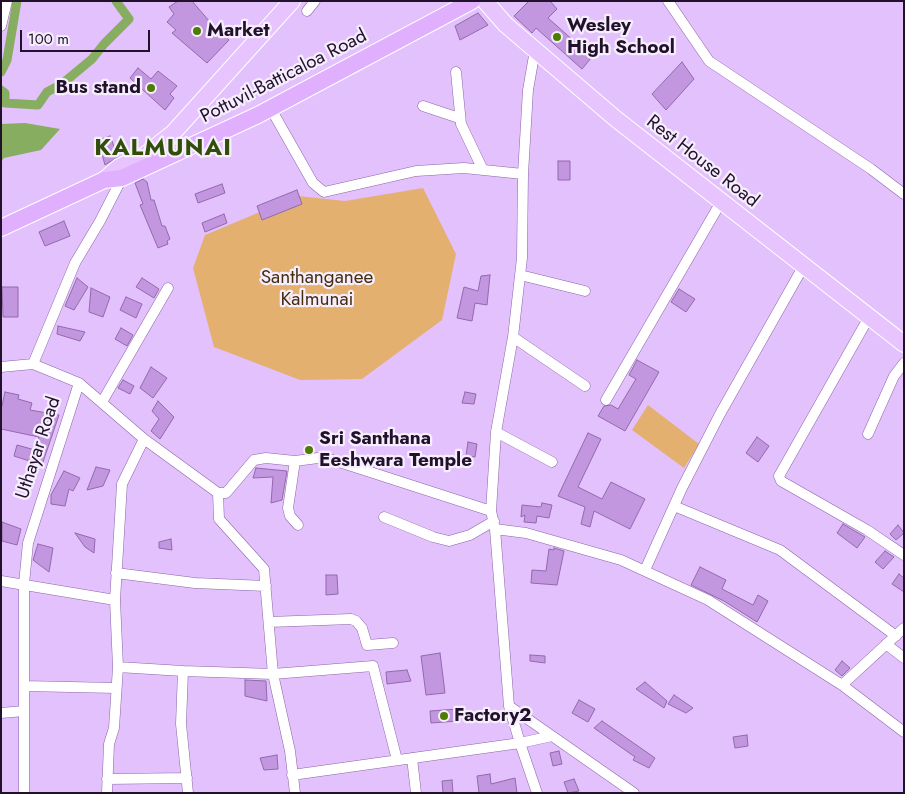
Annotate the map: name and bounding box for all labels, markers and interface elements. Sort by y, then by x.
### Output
place label: Wesley High School [567,15,675,59]
scale bar [22,20,152,52]
place label: Market [207,20,270,42]
marker: Market [191,25,203,37]
street label: Pottuvil-Batticaloa Road [197,25,371,129]
text: 100 m [28,28,69,50]
marker: Wesley High School [551,31,563,43]
place label: Bus stand [56,77,141,99]
marker: Bus stand [145,82,157,94]
street label: Rest House Road [641,111,763,213]
district label: KALMUNAI [93,135,233,163]
park label: Santhanganee Kalmunai [261,267,373,311]
street label: Uthayar Road [12,394,66,502]
place label: Sri Santhana Eeshwara Temple [319,428,472,472]
marker: Sri Santhana Eeshwara Temple [303,444,315,456]
place label: Factory2 [454,705,532,727]
marker: Factory2 [438,710,450,722]

